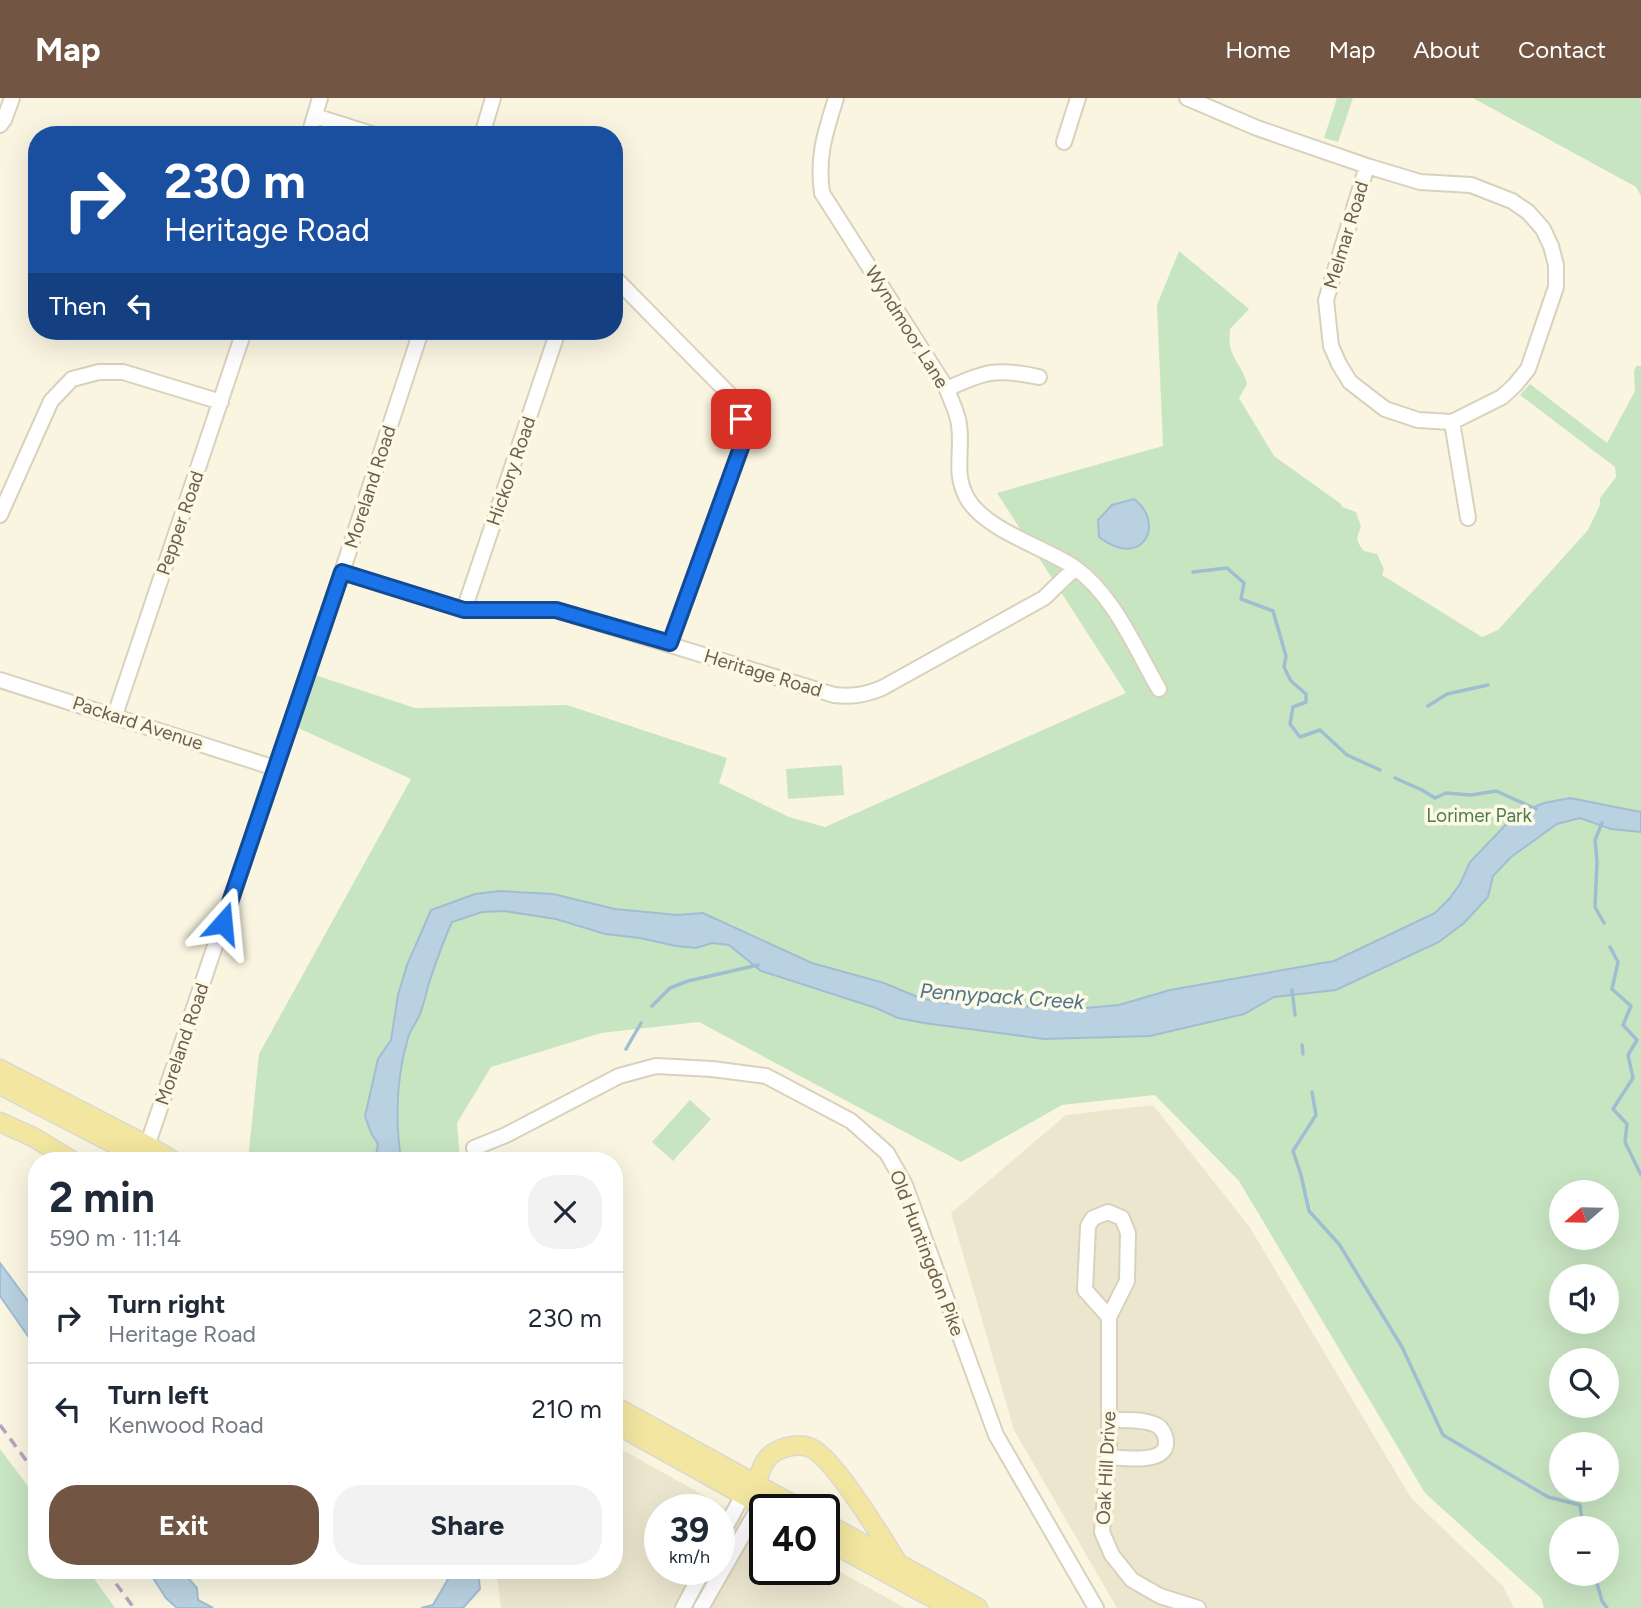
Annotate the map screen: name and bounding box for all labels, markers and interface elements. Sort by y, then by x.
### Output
text: Map [35,30,101,69]
text: Home [1225,35,1291,64]
text: Map [1329,35,1375,64]
text: About [1413,35,1480,64]
text: Contact [1518,35,1606,64]
text: 230 m [164,151,306,210]
icon: right [49,154,140,245]
street label: Melmar Road [1319,178,1373,292]
text: Heritage Road [164,211,370,249]
street label: Wyndmoor Lane [860,262,954,392]
icon: left [121,287,159,325]
text: Then [49,290,107,322]
pin [711,389,771,449]
icon: arrive [722,400,760,438]
street label: Hickory Road [482,413,540,529]
street label: Moreland Road [339,423,401,551]
street label: Pepper Road [151,468,209,578]
street label: Heritage Road [701,644,825,702]
street label: Packard Avenue [70,691,206,755]
park label: Lorimer Park [1426,804,1533,827]
position arrow [186,886,260,960]
water label: Pennypack Creek [919,978,1086,1014]
street label: Moreland Road [150,980,214,1108]
street label: Old Huntingdon Pike [885,1167,969,1339]
text: 2 min [49,1172,155,1223]
button: close [528,1175,602,1249]
north arrow [1549,1180,1619,1250]
map controls [1549,1180,1619,1586]
text: 590 m · 11:14 [49,1224,181,1252]
button: sound [1549,1264,1619,1334]
text: Turn right [108,1288,225,1320]
icon: right [49,1299,87,1337]
text: 230 m [528,1302,602,1334]
text: Heritage Road [108,1320,256,1348]
button: search [1549,1348,1619,1418]
text: Turn left [108,1379,209,1411]
icon: left [49,1390,87,1428]
text: 210 m [532,1393,602,1425]
street label: Oak Hill Drive [1092,1410,1120,1526]
text: Kenwood Road [108,1411,264,1439]
button: + [1549,1432,1619,1502]
button: Exit [49,1485,319,1565]
button: Share [333,1485,602,1565]
speed limit sign: 40 [749,1494,840,1585]
text: 39 [670,1509,709,1551]
button: − [1549,1516,1619,1586]
text: km/h [669,1546,710,1568]

